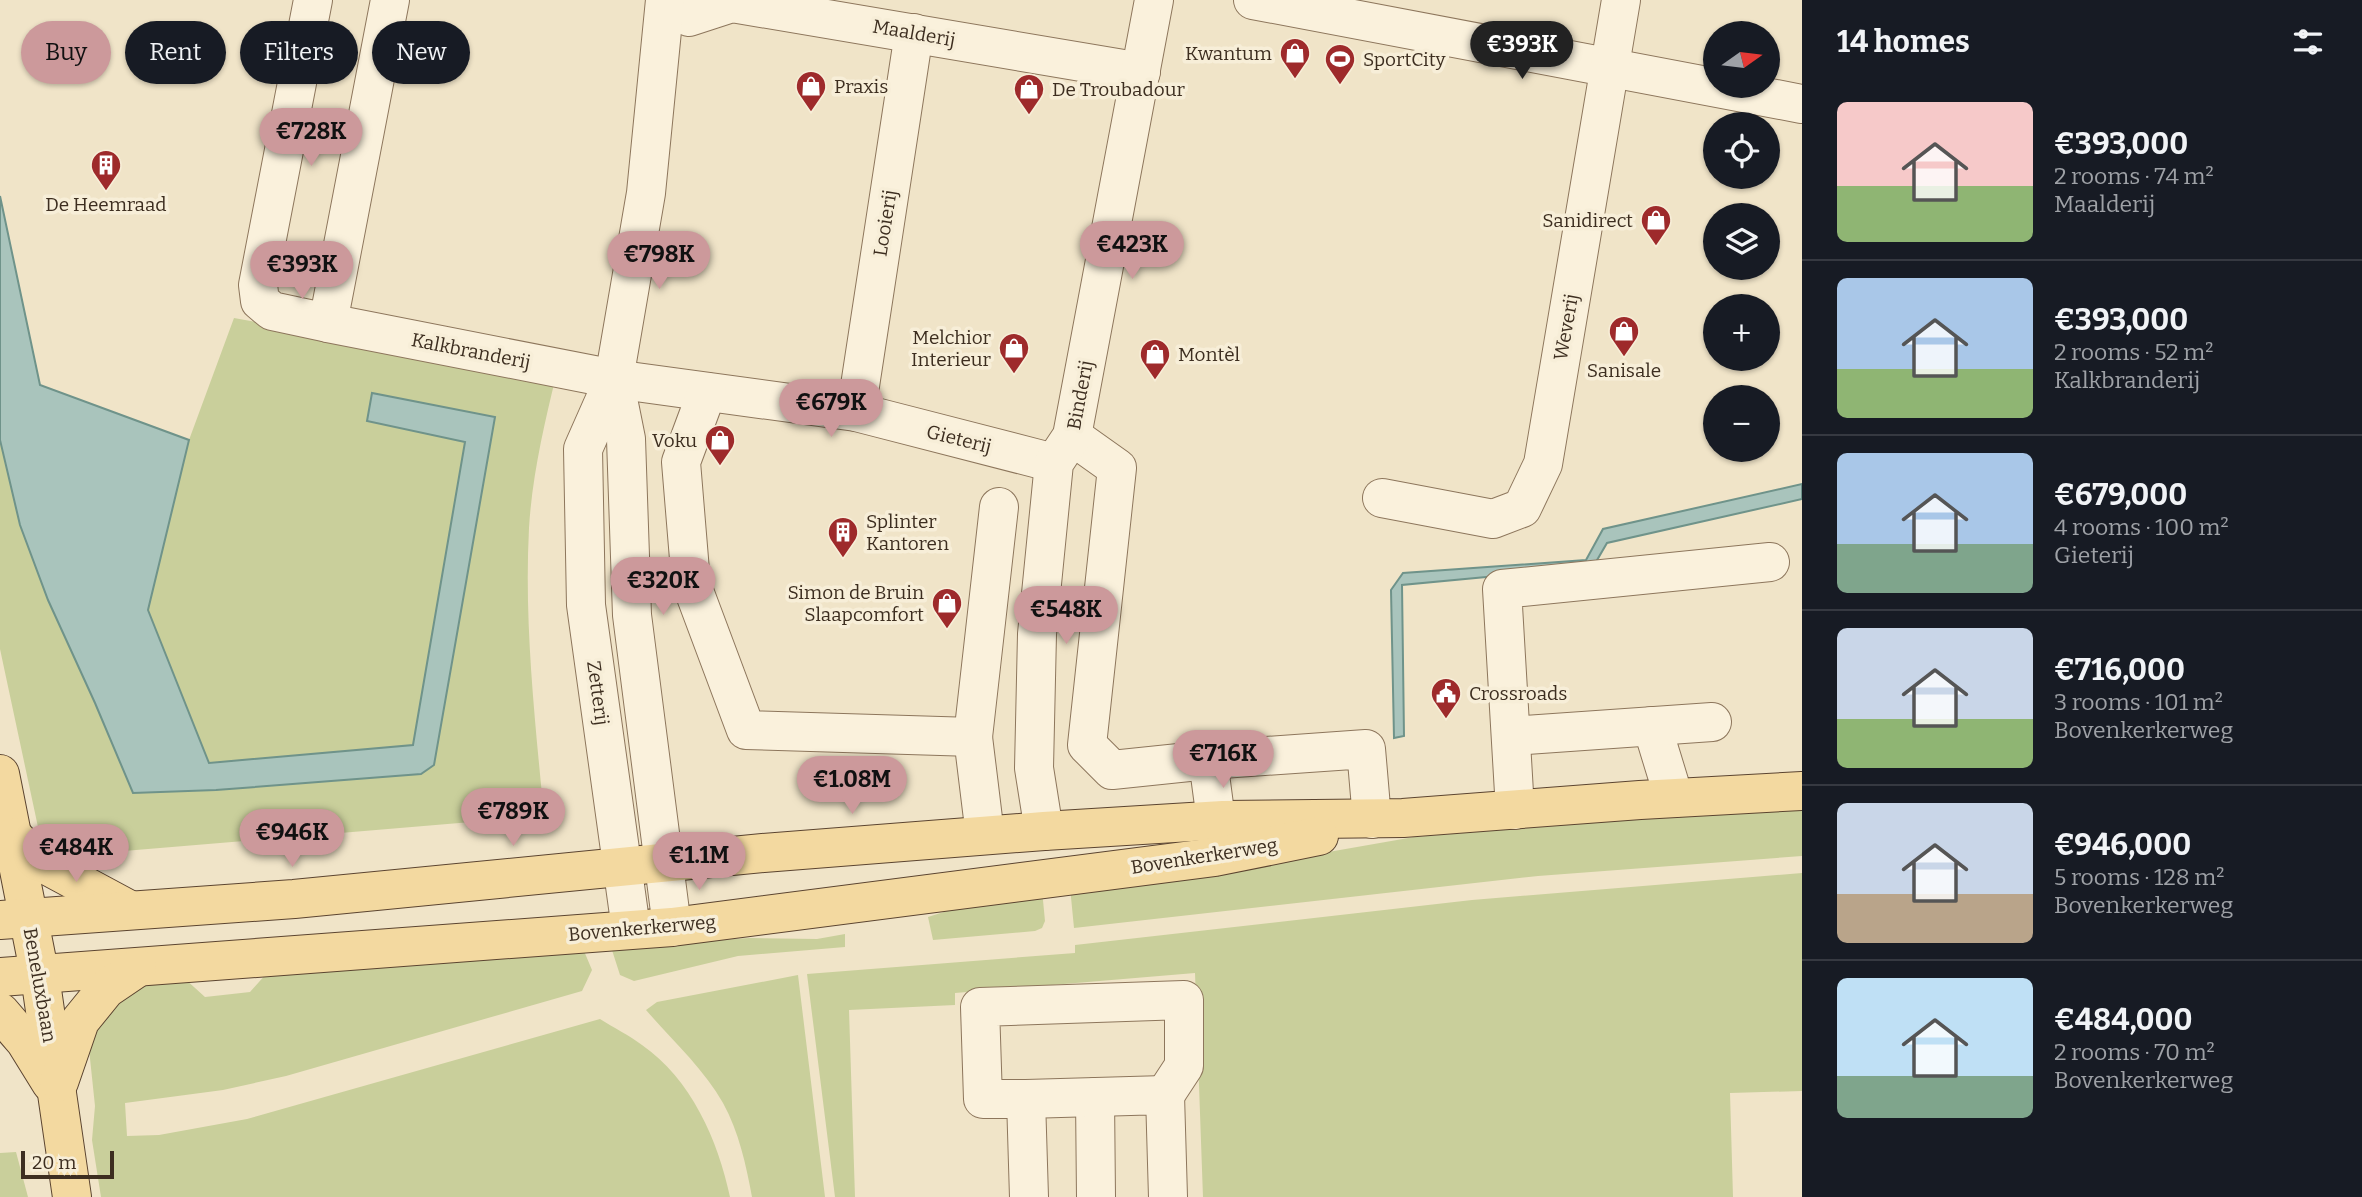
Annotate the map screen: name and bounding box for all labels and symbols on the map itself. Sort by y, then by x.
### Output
street label: Maalderij [871,14,957,52]
north arrow [1703,21,1780,98]
pin: €393K [1473,22,1571,81]
shop icon: Kwantum [1278,36,1312,80]
place label: Kwantum [1185,42,1272,65]
sports icon: SportCity [1323,42,1357,86]
place label: SportCity [1363,48,1446,71]
shop icon: Praxis [794,69,828,113]
shop icon: De Troubadour [1012,72,1046,116]
place label: Praxis [834,75,888,98]
place label: De Troubadour [1052,78,1185,101]
pin: €728K [262,108,360,168]
building icon: De Heemraad [89,148,123,192]
street label: Looierij [868,188,902,258]
place label: De Heemraad [45,193,167,216]
shop icon: Sanidirect [1639,203,1673,247]
place label: Sanidirect [1542,209,1633,232]
pin: €423K [1083,222,1181,281]
pin: €798K [610,232,708,291]
pin: €393K [253,242,351,301]
street label: Weverij [1549,292,1583,362]
shop icon: Sanisale [1607,314,1641,358]
place label: Melchior Interieur [911,326,992,371]
street label: Kalkbranderij [409,328,533,374]
shop icon: Melchior Interieur [997,331,1031,375]
shop icon: Montèl [1138,337,1172,381]
place label: Montèl [1178,343,1240,366]
street label: Binderij [1062,358,1098,432]
place label: Sanisale [1587,359,1661,382]
pin: €679K [782,380,880,439]
street label: Gieterij [924,420,994,458]
shop icon: Voku [703,423,737,467]
place label: Voku [652,429,697,452]
place label: Splinter Kantoren [866,510,949,555]
building icon: Splinter Kantoren [826,515,860,559]
pin: €320K [614,558,712,617]
place label: Simon de Bruin Slaapcomfort [788,581,924,626]
shop icon: Simon de Bruin Slaapcomfort [930,586,964,630]
pin: €548K [1017,586,1115,646]
street label: Zetterij [582,659,614,727]
public building icon: Crossroads [1429,676,1463,720]
place label: Crossroads [1469,682,1567,705]
pin: €716K [1174,730,1272,790]
pin: €1.08M [795,756,909,816]
pin: €789K [464,788,562,848]
pin: €946K [243,810,341,869]
pin: €484K [27,824,125,884]
pin: €1.1M [650,832,748,892]
street label: Bovenkerkerweg [1129,833,1279,879]
street label: Bovenkerkerweg [567,910,717,946]
street label: Beneluxbaan [19,926,61,1044]
scale bar [21,1148,114,1180]

